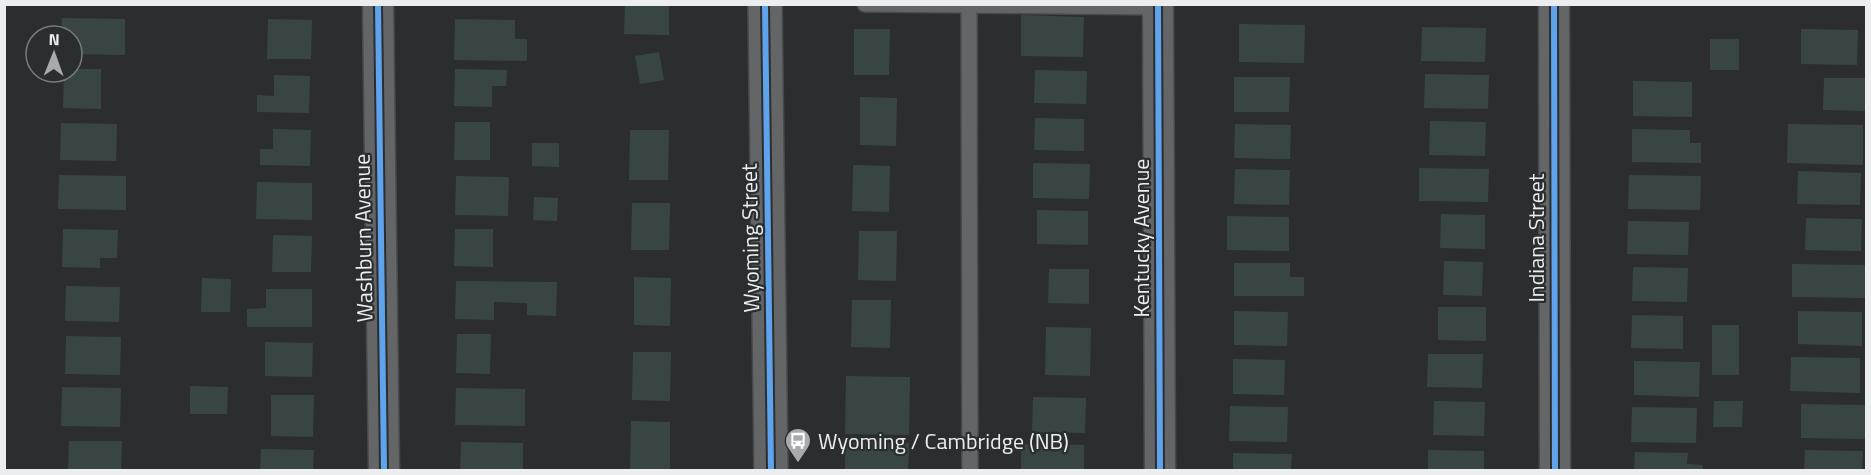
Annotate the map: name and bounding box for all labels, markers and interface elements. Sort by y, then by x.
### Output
north arrow [24,24,84,84]
text: N [49,27,60,51]
street label: Washburn Avenue [345,153,381,323]
street label: Kentucky Avenue [1124,159,1158,317]
street label: Wyoming Street [732,163,768,313]
street label: Indiana Street [1519,173,1553,303]
place label: Wyoming / Cambridge (NB) [818,424,1069,458]
bus stop icon: Wyoming / Cambridge (NB) [783,426,813,464]

